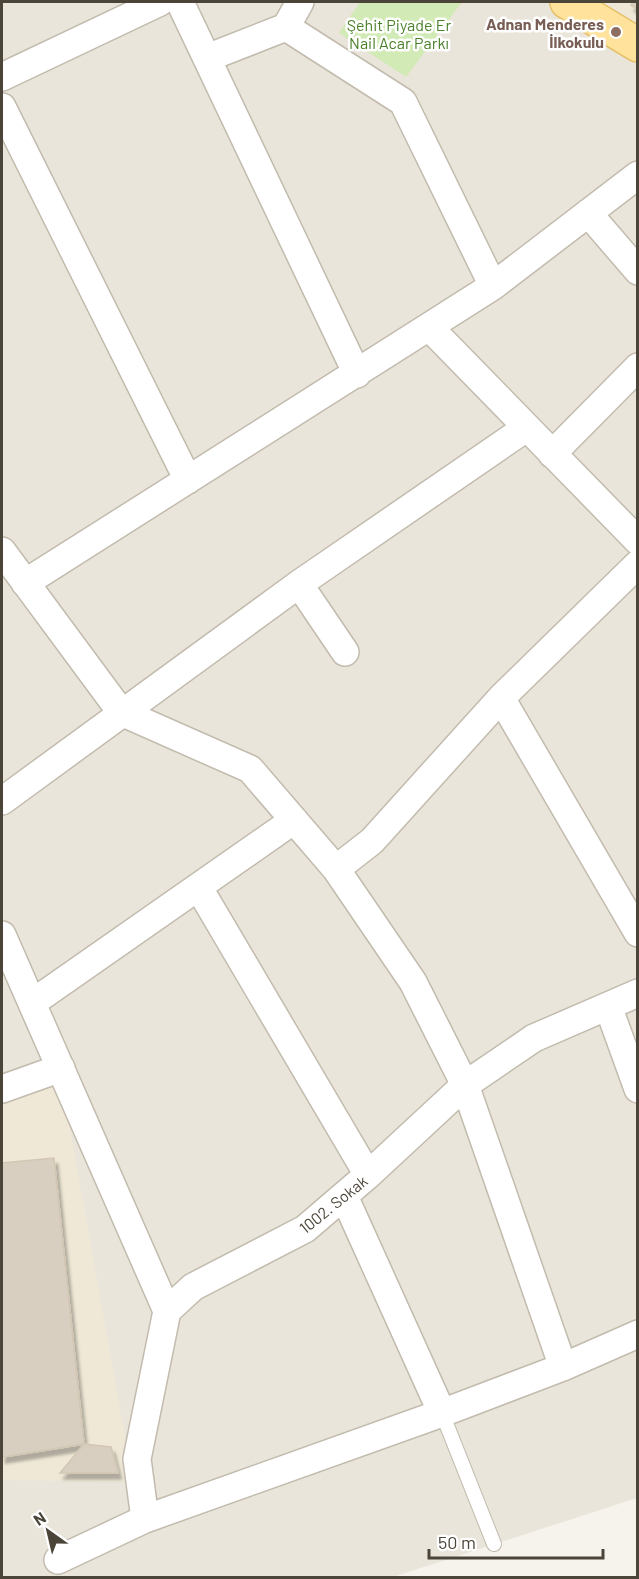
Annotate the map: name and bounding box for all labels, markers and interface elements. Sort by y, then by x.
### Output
place label: Adnan Menderes İlkokulu [486,14,604,51]
park label: Şehit Piyade Er Nail Acar Parkı [347,15,451,52]
marker: Adnan Menderes İlkokulu [609,25,623,39]
street label: 1002. Sokak [295,1171,371,1237]
north arrow [18,1501,78,1561]
text: N [30,1507,49,1529]
scale bar [429,1522,603,1560]
text: 50 m [438,1531,476,1553]

